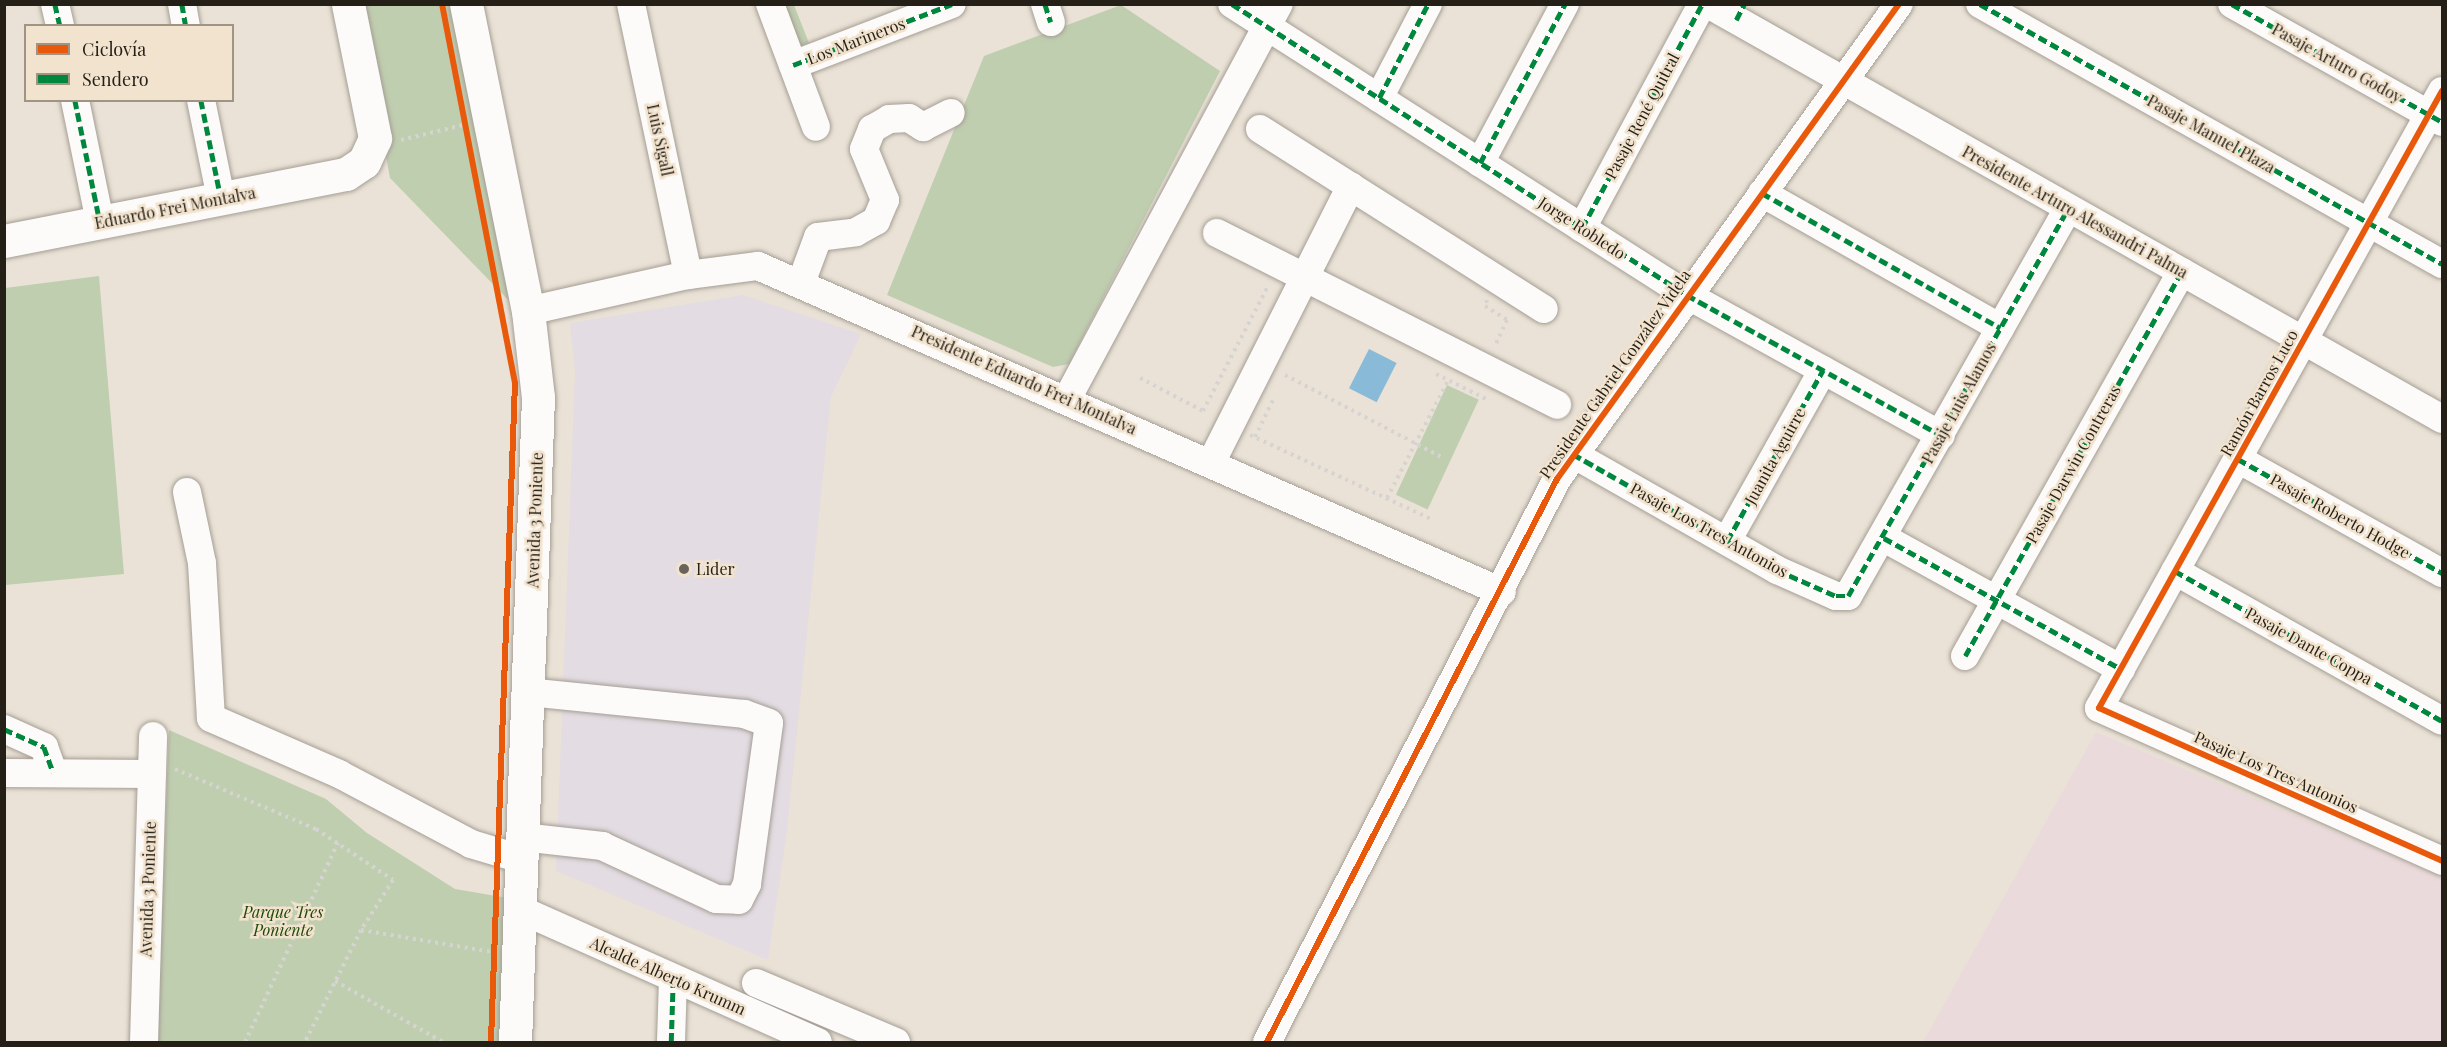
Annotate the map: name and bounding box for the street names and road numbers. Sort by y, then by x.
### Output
street label: Los Marineros [804,14,908,68]
street label: Pasaje Arturo Godoy [2268,19,2406,107]
street label: Pasaje René Quitral [1601,50,1683,182]
street label: Pasaje Manuel Plaza [2144,91,2278,177]
street label: Luis Sigall [643,102,677,178]
street label: Presidente Arturo Alessandri Palma [1958,142,2192,282]
street label: Eduardo Frei Montalva [93,183,257,233]
street label: Jorge Robledo [1535,193,1629,263]
street label: Presidente Gabriel González Videla [1535,266,1695,482]
street label: Presidente Eduardo Frei Montalva [908,322,1140,438]
street label: Ramón Barros Luco [2216,326,2302,460]
street label: Pasaje Luis Alamos [1918,339,2000,467]
street label: Pasaje Darwin Contreras [2021,382,2125,546]
street label: Juanita Aguirre [1740,404,1810,508]
street label: Avenida 3 Poniente [523,452,547,588]
street label: Pasaje Roberto Hodge [2267,470,2413,562]
street label: Pasaje Los Tres Antonios [1626,478,1792,582]
street label: Pasaje Dante Coppa [2242,603,2376,689]
street label: Pasaje Los Tres Antonios [2191,727,2361,817]
street label: Avenida 3 Poniente [136,821,160,957]
street label: Alcalde Alberto Krumm [587,933,749,1019]

